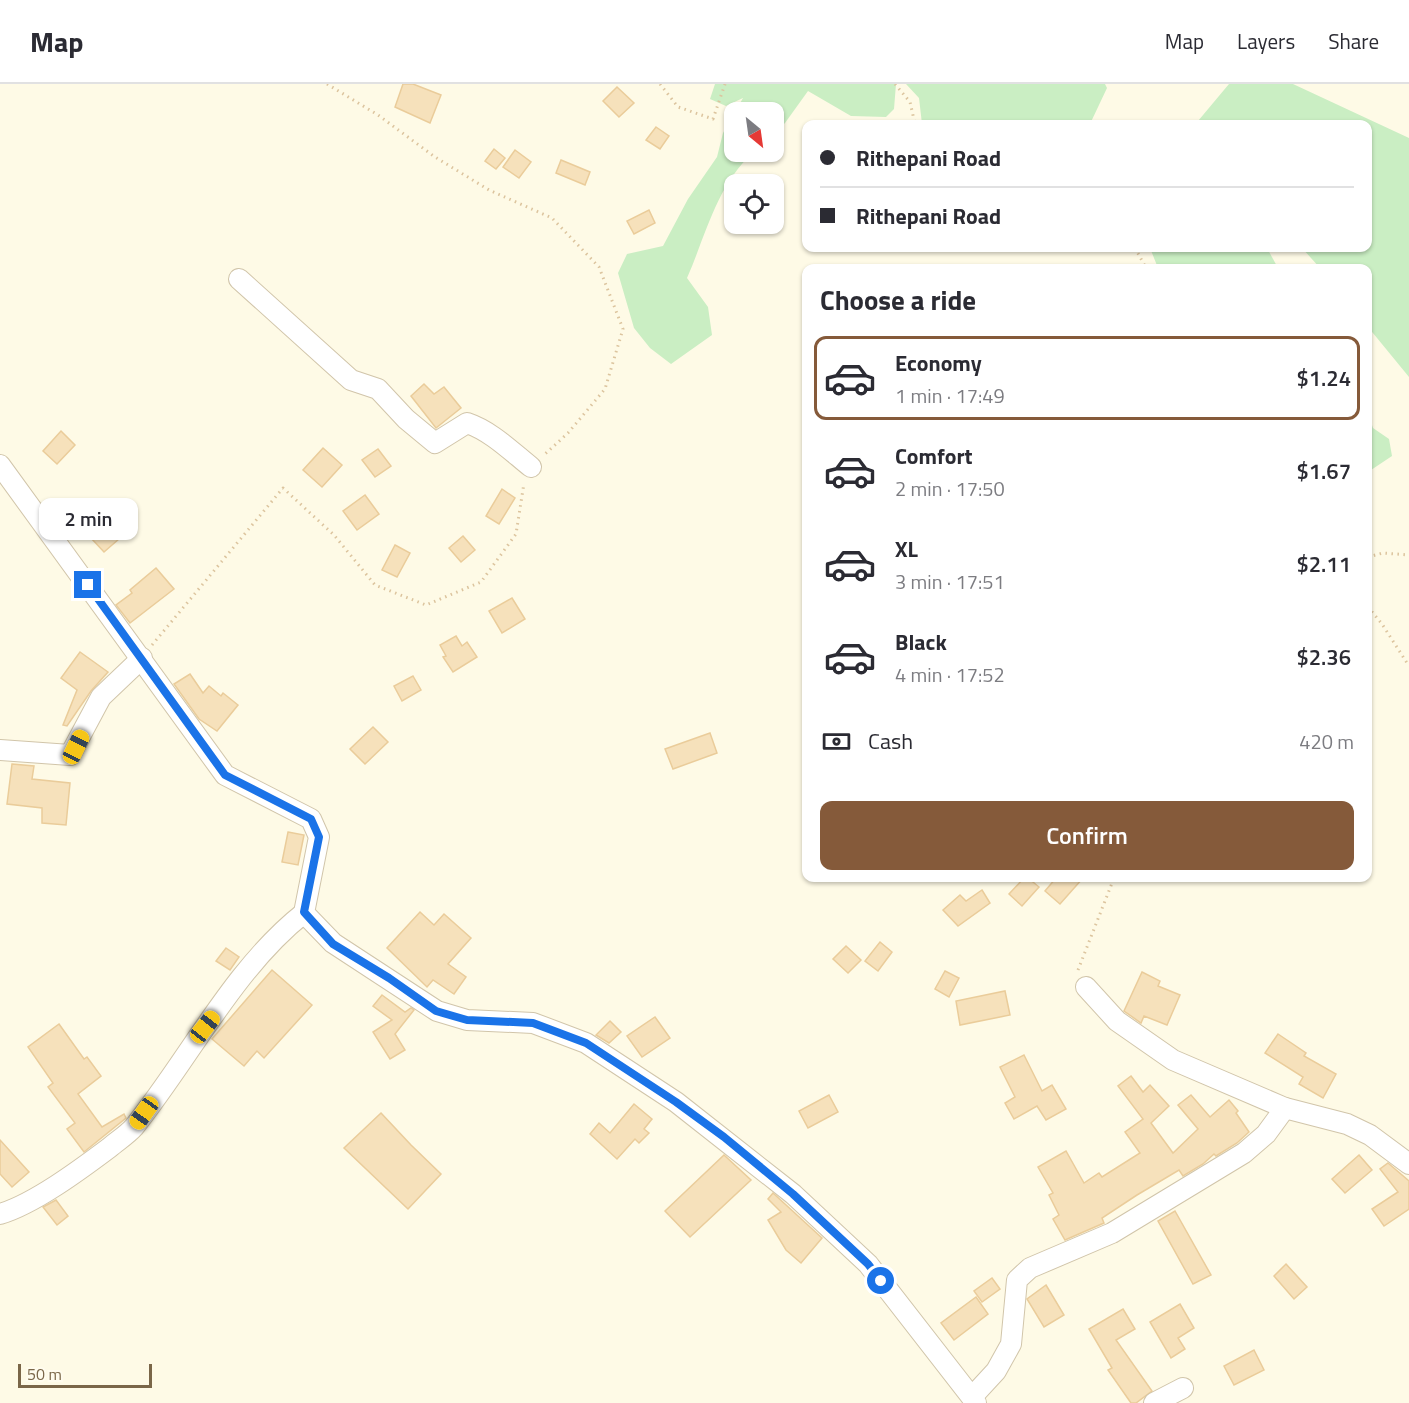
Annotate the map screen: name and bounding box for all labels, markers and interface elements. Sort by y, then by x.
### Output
text: Map [30,20,84,63]
text: Map [1165,25,1204,57]
text: Layers [1237,25,1295,57]
text: Share [1328,25,1379,57]
north arrow [724,102,784,162]
map controls [724,102,784,234]
text: Rithepani Road [856,141,1001,175]
button: locate [724,174,784,234]
text: Rithepani Road [856,199,1001,233]
text: Choose a ride [820,279,976,320]
text: Economy [895,346,982,380]
icon: car [823,351,877,405]
text: $1.24 [1296,361,1351,395]
text: 1 min · 17:49 [895,380,1005,411]
text: Comfort [895,439,973,473]
icon: car [823,444,877,498]
text: $1.67 [1296,454,1351,488]
text: 2 min · 17:50 [895,473,1005,504]
callout: 2 min [38,498,138,540]
text: 2 min [64,503,113,534]
text: XL [895,532,918,566]
icon: car [823,537,877,591]
text: $2.11 [1296,547,1351,581]
text: 3 min · 17:51 [895,566,1005,597]
route end [74,571,101,598]
text: Black [895,625,947,659]
icon: car [823,630,877,684]
text: $2.36 [1296,640,1351,674]
text: 4 min · 17:52 [895,659,1005,690]
text: Cash [868,724,913,758]
icon: cash [820,725,853,758]
text: 420 m [1299,726,1354,757]
car [60,727,92,767]
button: Confirm [820,801,1354,870]
car [187,1007,223,1047]
car [126,1093,162,1133]
route start [867,1267,894,1294]
scale bar [18,1361,152,1388]
text: 50 m [27,1362,62,1386]

